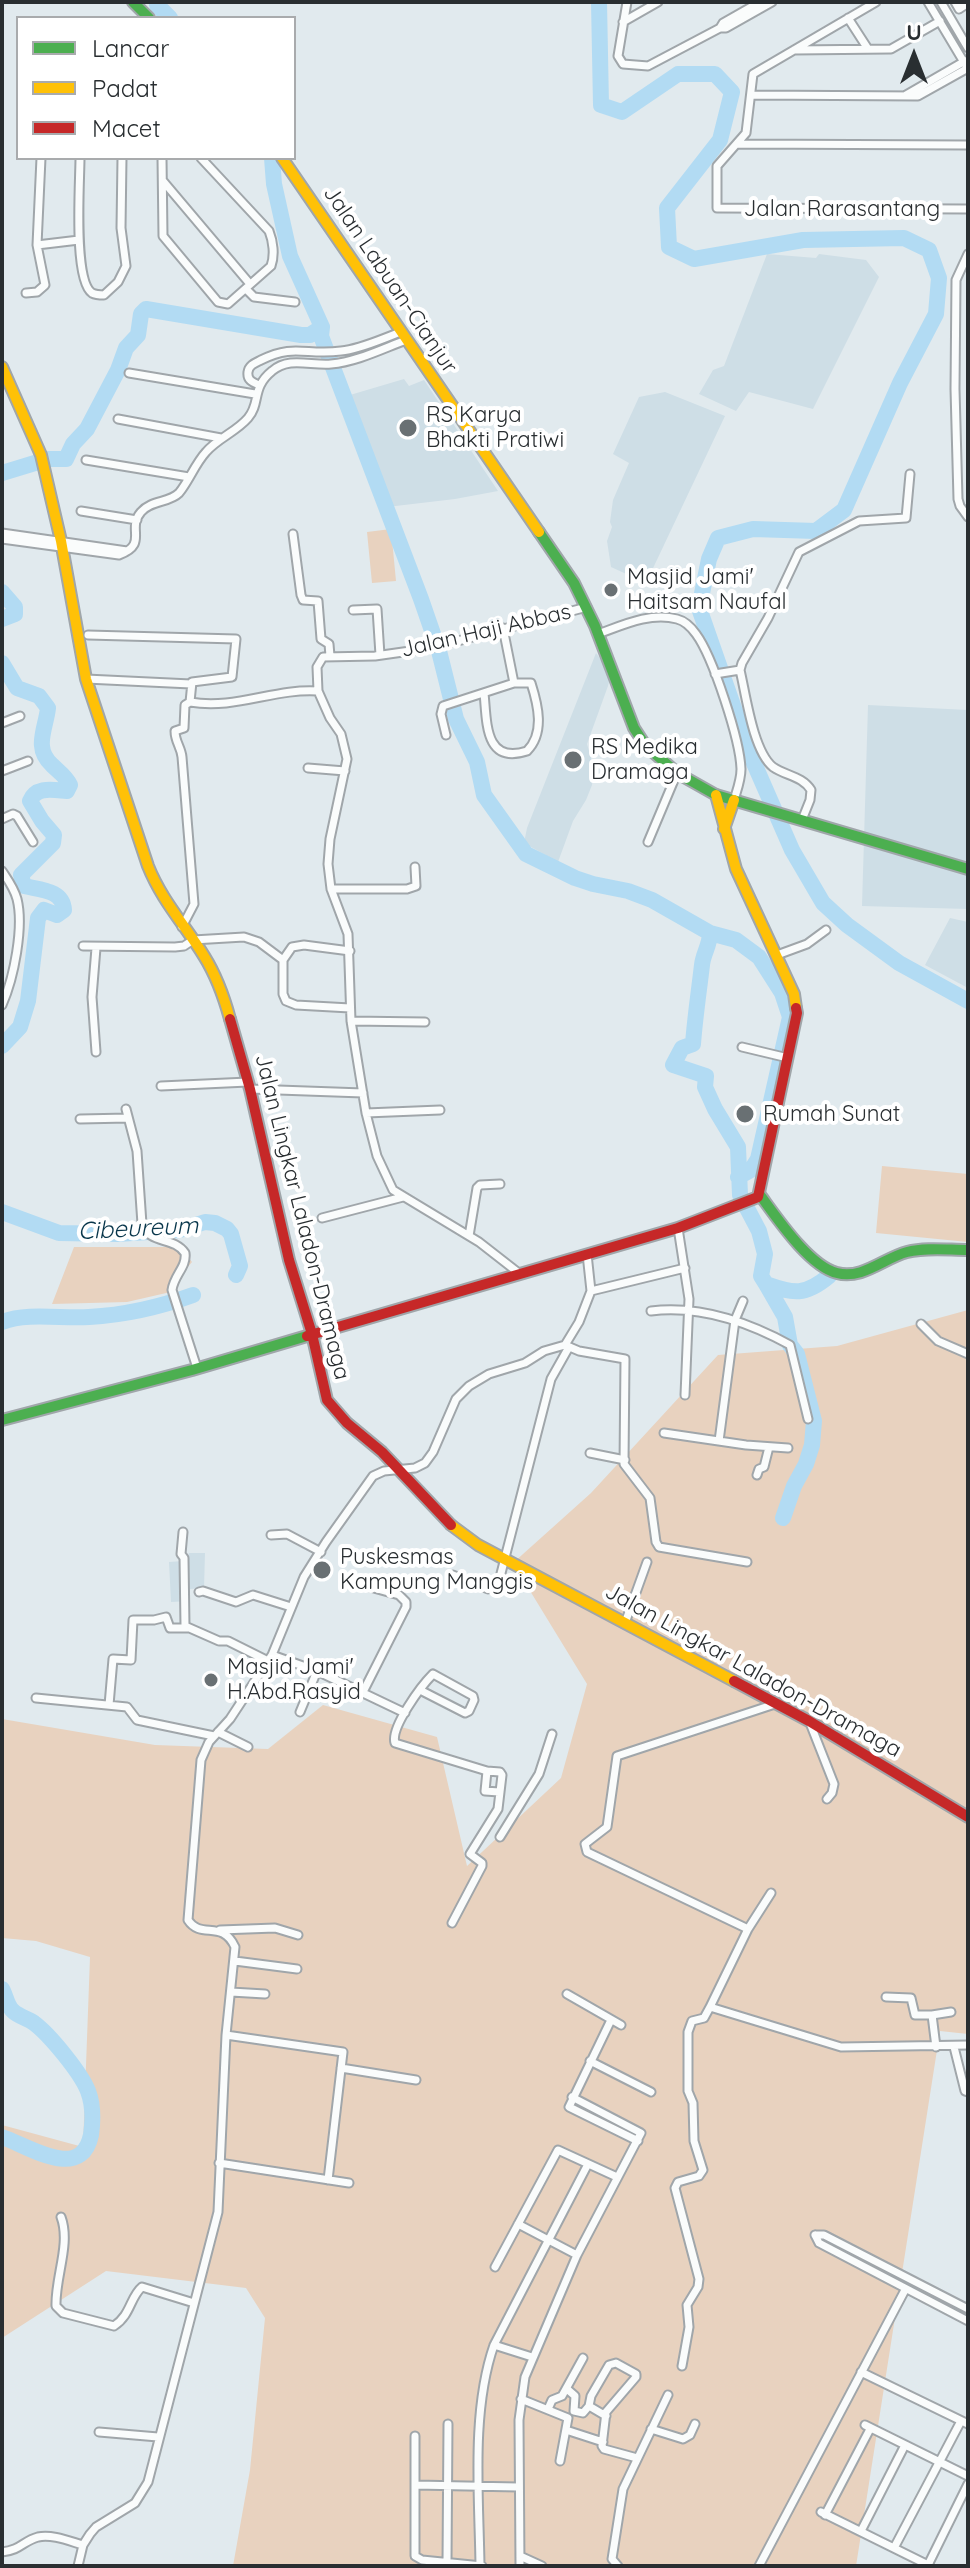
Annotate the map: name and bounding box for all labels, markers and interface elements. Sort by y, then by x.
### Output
legend [16,16,296,160]
north arrow [874,16,954,96]
text: U [906,18,922,46]
text: Lancar [92,33,169,63]
text: Padat [92,73,158,103]
text: Macet [92,113,161,143]
street label: Jalan Labuan-Cianjur [317,181,463,379]
street label: Jalan Rarasantang [744,196,940,222]
place label: RS Karya Bhakti Pratiwi [426,402,564,454]
marker: RS Karya Bhakti Pratiwi [397,417,419,439]
place label: Masjid Jami' Haitsam Naufal [627,564,787,616]
marker: Masjid Jami' Haitsam Naufal [602,581,620,599]
street label: Jalan Haji Abbas [399,599,573,663]
place label: RS Medika Dramaga [591,734,698,786]
marker: RS Medika Dramaga [562,749,584,771]
street label: Jalan Lingkar Laladon-Dramaga [249,1052,355,1382]
place label: Rumah Sunat [763,1101,900,1127]
marker: Rumah Sunat [734,1103,756,1125]
water label: Cibeureum [77,1211,199,1247]
place label: Puskesmas Kampung Manggis [340,1544,533,1596]
marker: Puskesmas Kampung Manggis [311,1559,333,1581]
street label: Jalan Lingkar Laladon-Dramaga [600,1578,906,1764]
place label: Masjid Jami' H.Abd.Rasyid [227,1654,361,1706]
marker: Masjid Jami' H.Abd.Rasyid [202,1671,220,1689]

